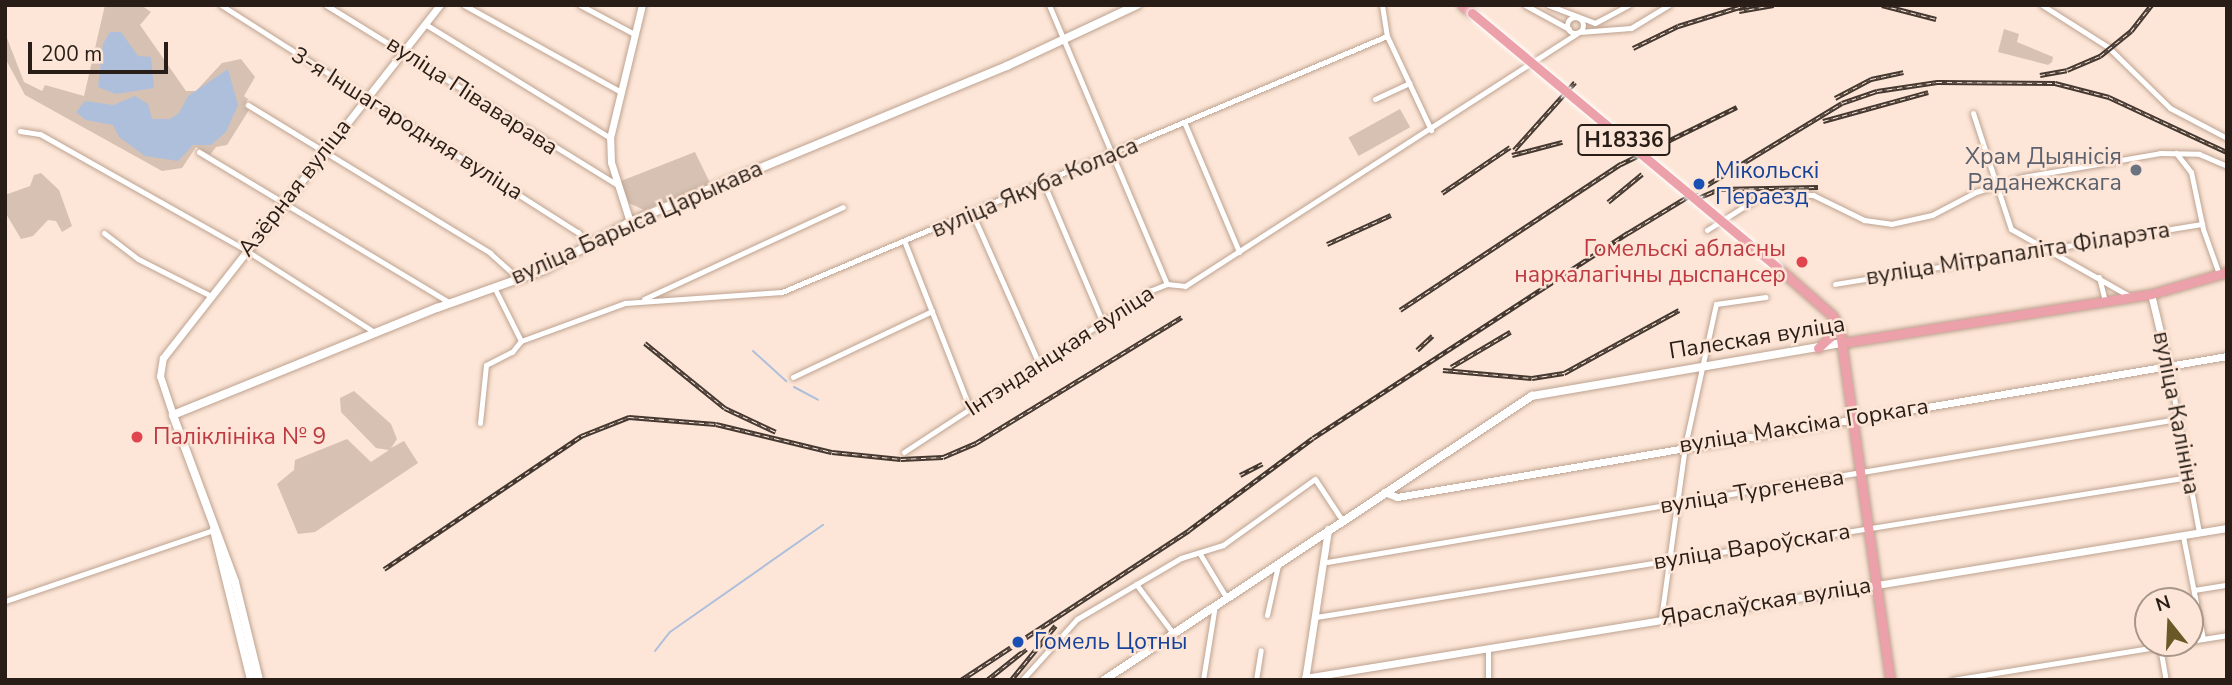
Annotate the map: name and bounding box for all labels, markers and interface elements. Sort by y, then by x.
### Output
scale bar [32,28,172,72]
street label: вуліца Піваварава [381,30,563,162]
text: 200 m [41,40,102,68]
street label: 3-я Іншагародняя вуліца [286,41,528,207]
street label: Азёрная вуліца [233,114,357,262]
road number: Н18336 [1577,122,1671,158]
street label: вуліца Якуба Коласа [927,132,1143,244]
place label: Храм Дыянісія Раданежскага [1965,143,2122,197]
street label: вуліца Барыса Царыкава [507,155,767,291]
place label: Мікольскі Пераезд [1715,157,1819,211]
marker: Храм Дыянісія Раданежскага [2128,162,2144,178]
marker: Мікольскі Пераезд [1689,174,1709,194]
street label: вуліца Мітрапаліта Філарэта [1864,216,2172,292]
place label: Гомельскі абласны наркалагічны дыспансер [1514,235,1786,289]
marker: Гомельскі абласны наркалагічны дыспансер [1792,252,1812,272]
street label: Інтэнданцкая вуліца [961,280,1159,422]
street label: Палеская вуліца [1667,310,1847,366]
street label: вуліца Калініна [2147,329,2205,497]
street label: вуліца Максіма Горкага [1677,393,1931,459]
place label: Паліклініка № 9 [153,423,326,451]
marker: Паліклініка № 9 [127,427,147,447]
street label: вуліца Тургенева [1658,464,1846,520]
street label: вуліца Вароўскага [1652,518,1852,576]
street label: Яраслаўская вуліца [1659,572,1873,632]
north arrow [2134,587,2204,657]
text: N [2152,589,2174,618]
place label: Гомель Цотны [1034,628,1188,656]
marker: Гомель Цотны [1008,632,1028,652]

